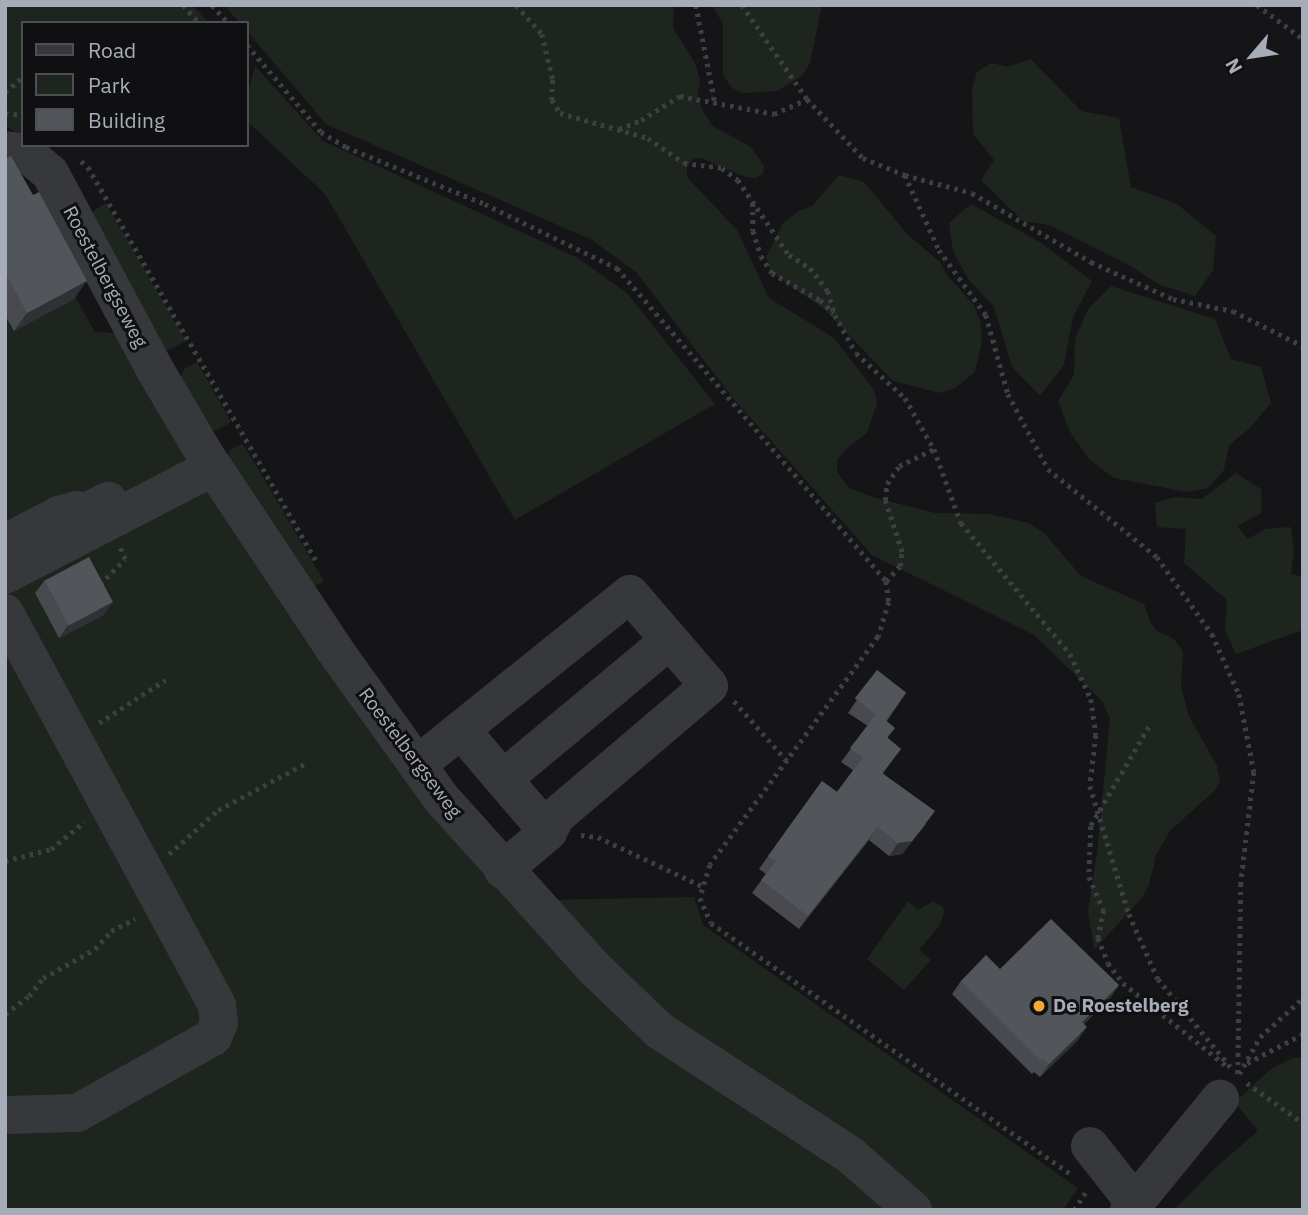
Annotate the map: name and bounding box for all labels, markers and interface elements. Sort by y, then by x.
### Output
legend [21,21,248,147]
north arrow [1217,21,1287,91]
text: Road [88,36,136,64]
text: N [1220,54,1247,78]
text: Park [88,71,131,99]
text: Building [88,106,165,134]
street label: Roestelbergseweg [58,202,152,352]
street label: Roestelbergseweg [354,684,466,822]
place label: De Roestelberg [1053,995,1189,1017]
marker: De Roestelberg [1031,998,1047,1014]

